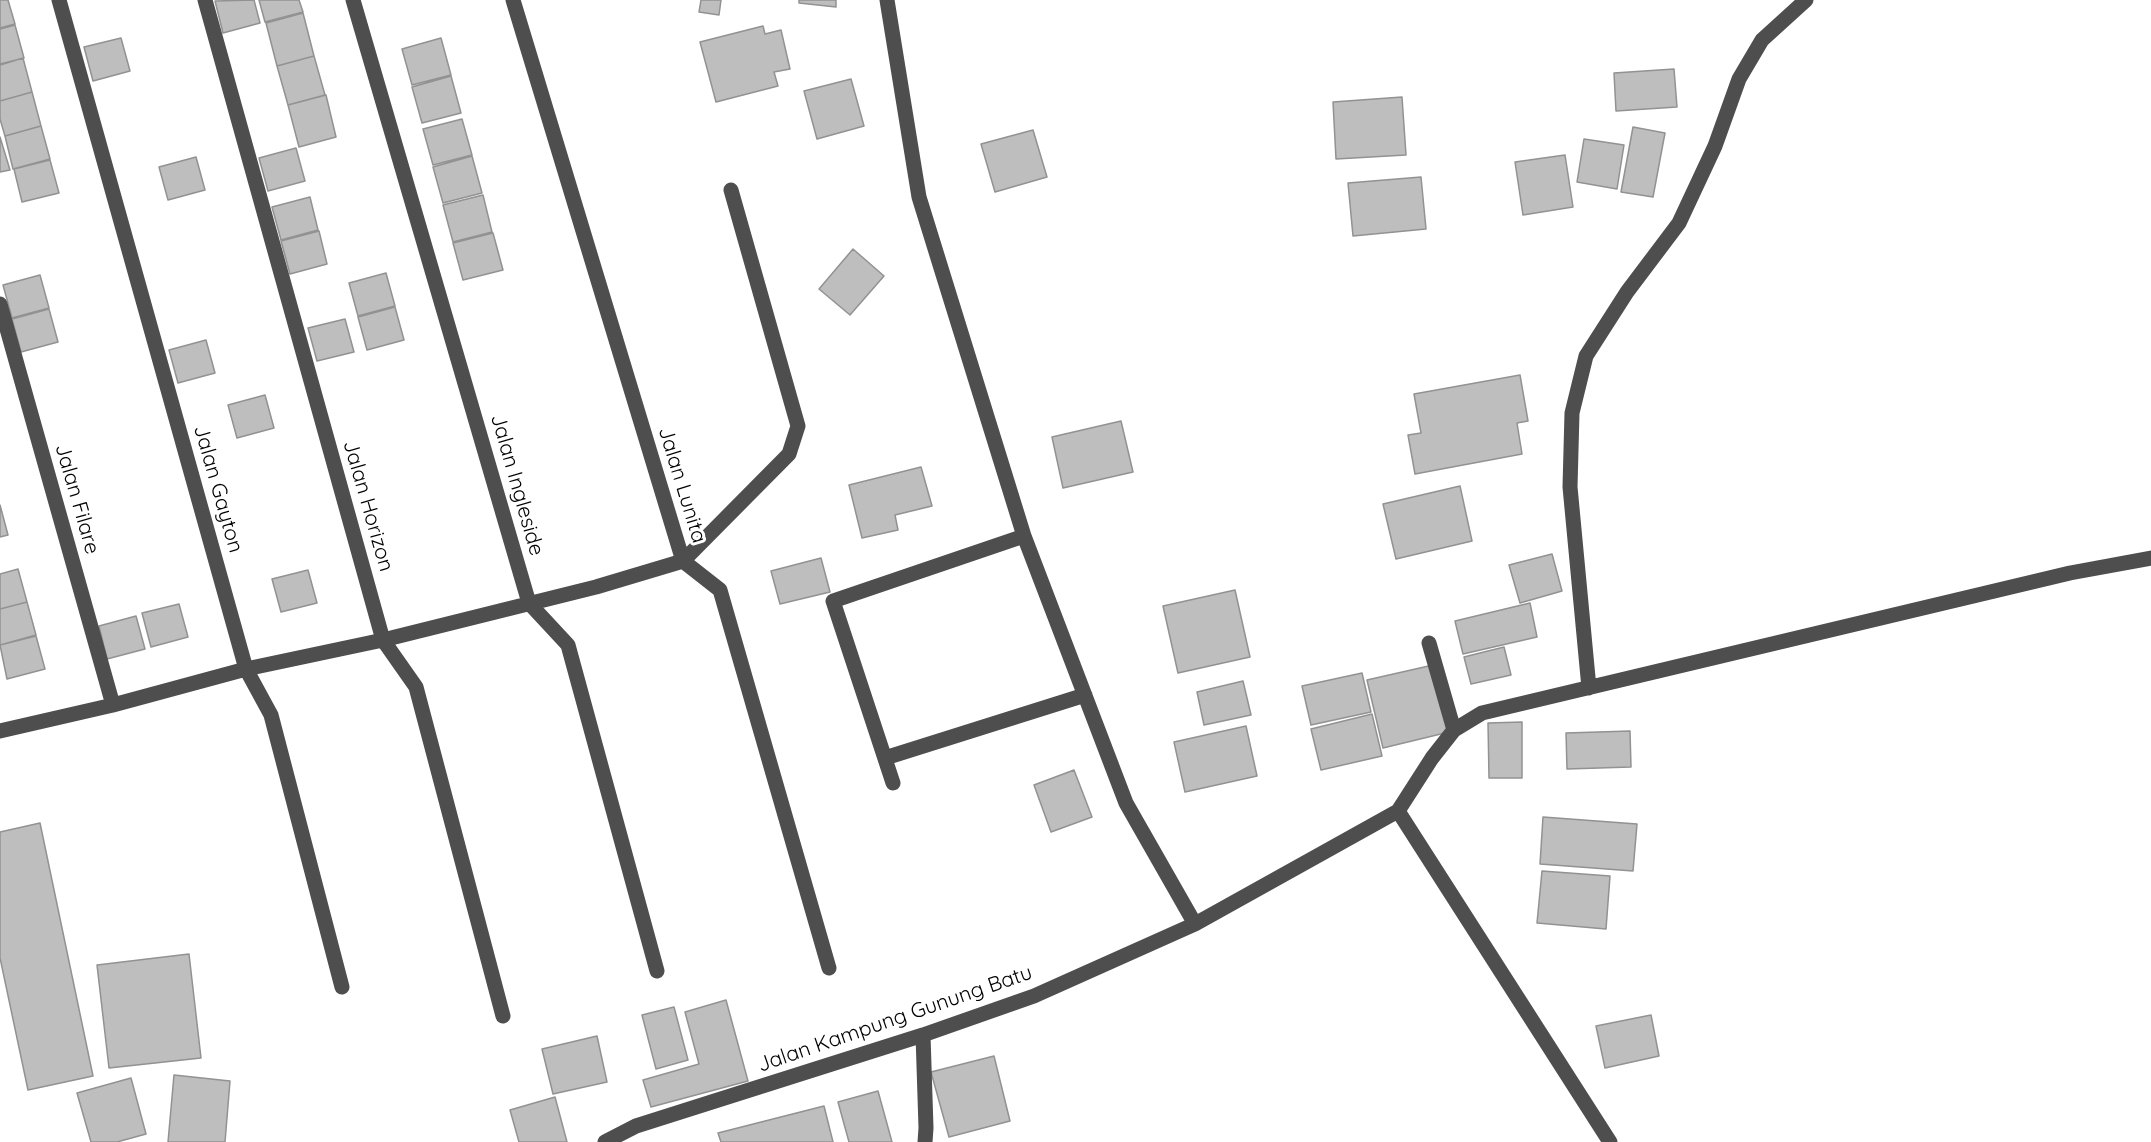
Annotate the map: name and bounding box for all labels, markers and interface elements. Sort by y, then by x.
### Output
street label: Jalan Ingleside [485,411,549,559]
street label: Jalan Gayton [188,422,248,556]
street label: Jalan Lunita [652,424,712,546]
street label: Jalan Horizon [337,438,399,574]
street label: Jalan Filare [49,441,105,557]
street label: Jalan Kampung Gunung Batu [754,960,1036,1078]

